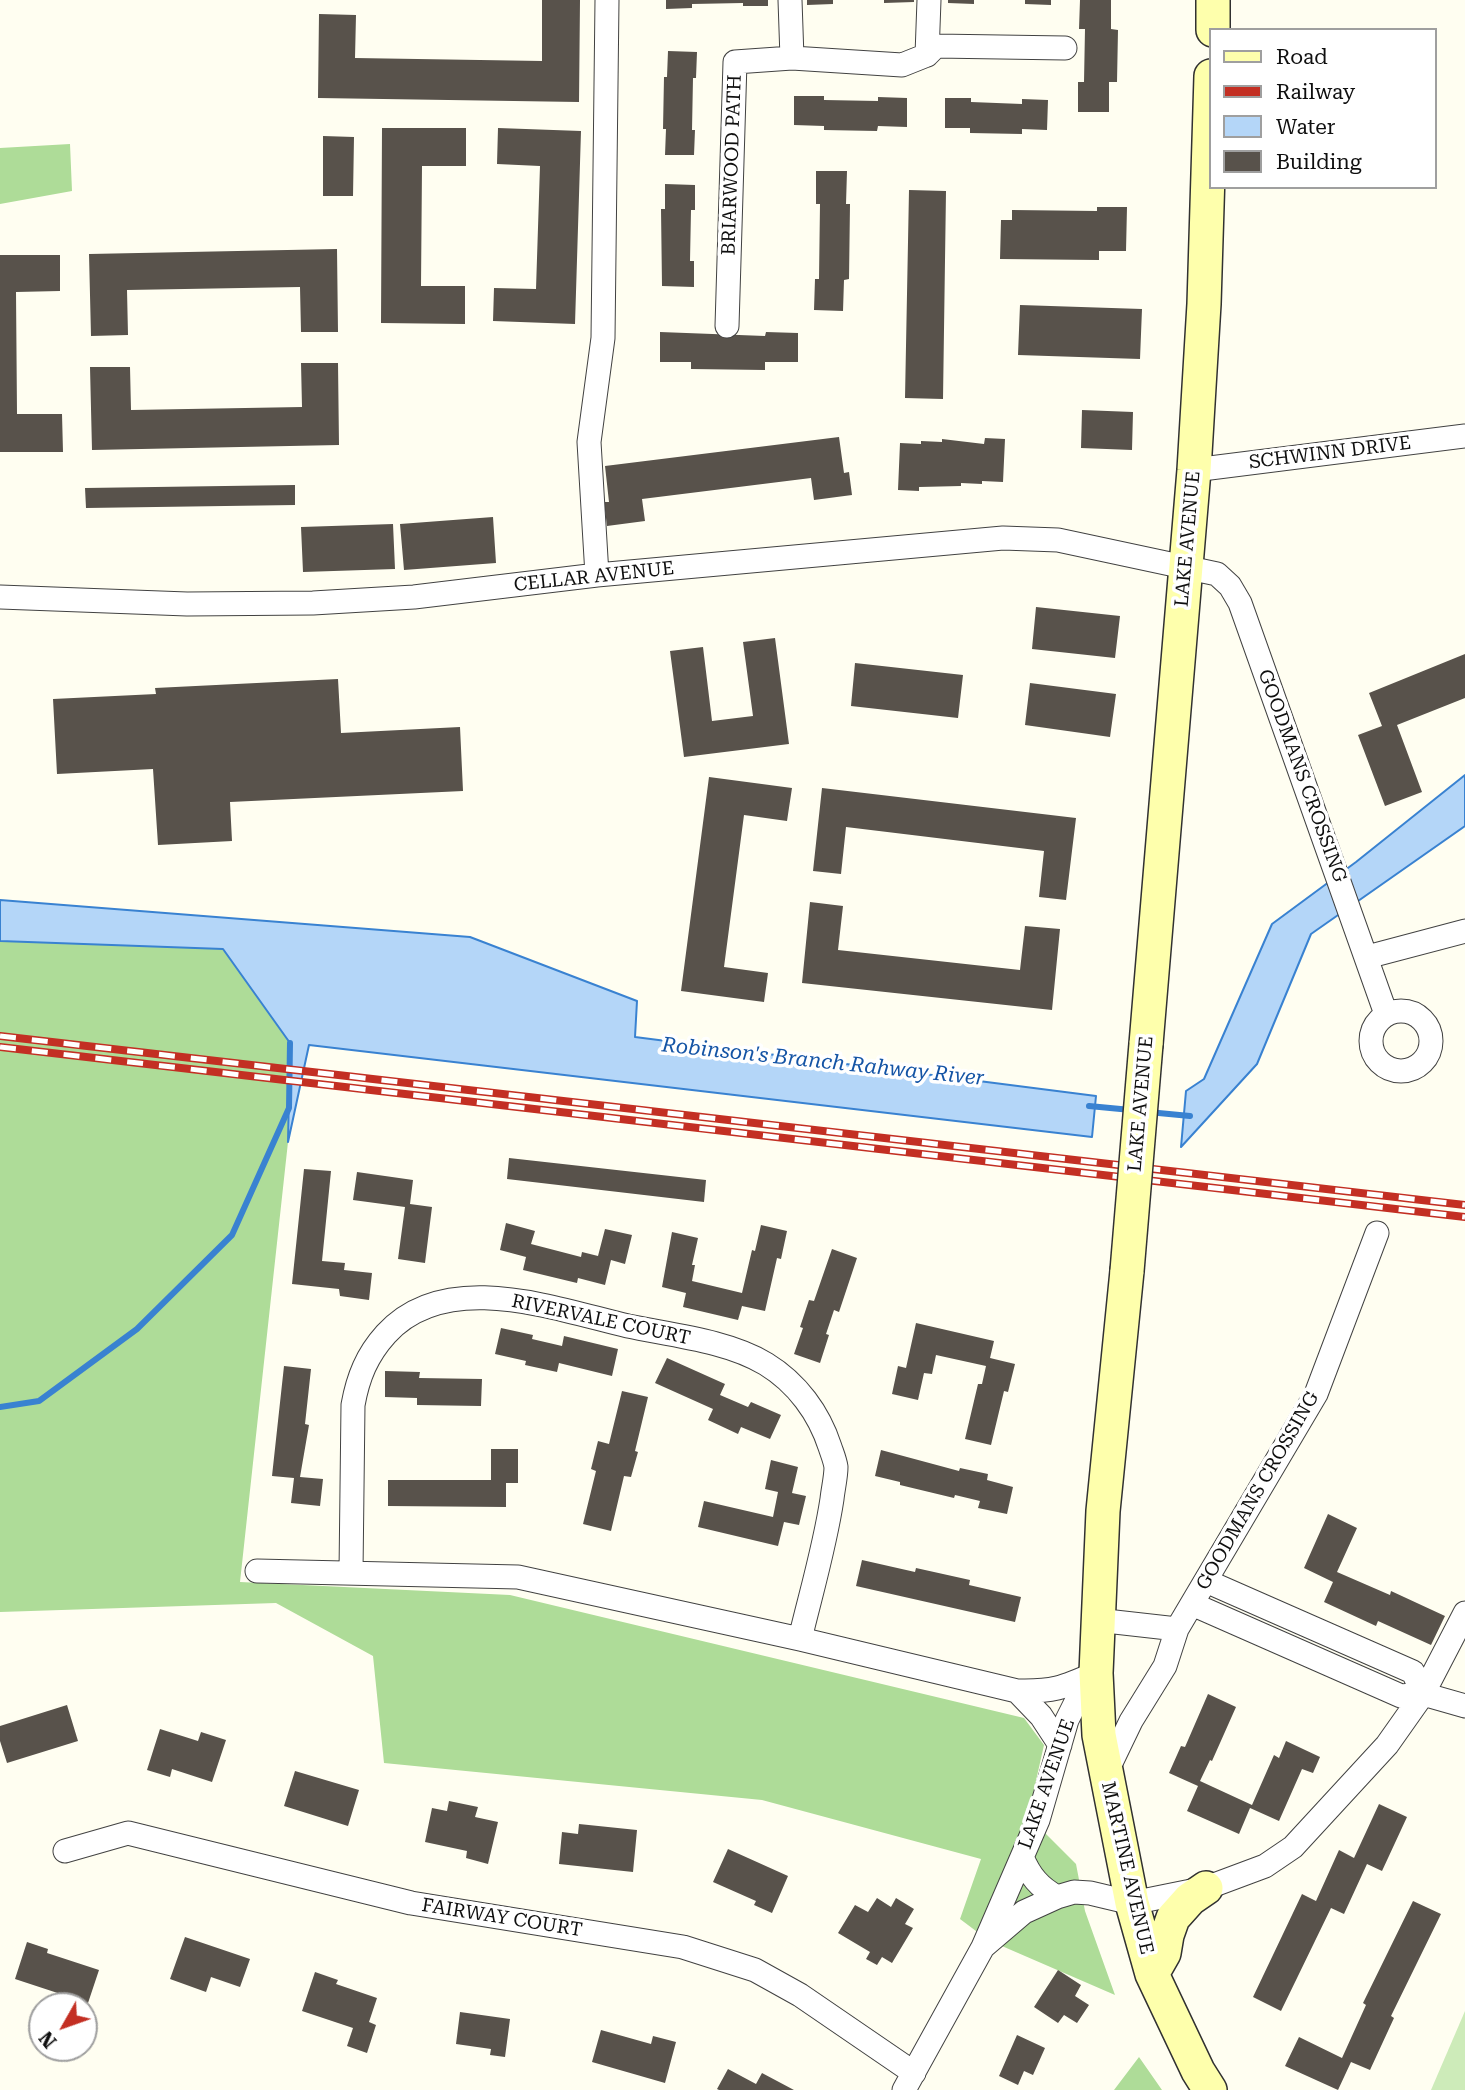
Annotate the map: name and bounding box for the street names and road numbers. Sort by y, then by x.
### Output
street label: BRIARWOOD PATH [717,74,747,256]
street label: SCHWINN DRIVE [1248,432,1412,474]
street label: LAKE AVENUE [1171,470,1205,608]
street label: CELLAR AVENUE [513,557,675,597]
street label: GOODMANS CROSSING [1253,666,1351,886]
street label: LAKE AVENUE [1124,1035,1158,1173]
street label: RIVERVALE COURT [509,1290,693,1350]
street label: GOODMANS CROSSING [1192,1388,1324,1594]
street label: LAKE AVENUE [1014,1716,1080,1852]
street label: MARTINE AVENUE [1096,1779,1158,1957]
street label: FAIRWAY COURT [420,1894,584,1942]

